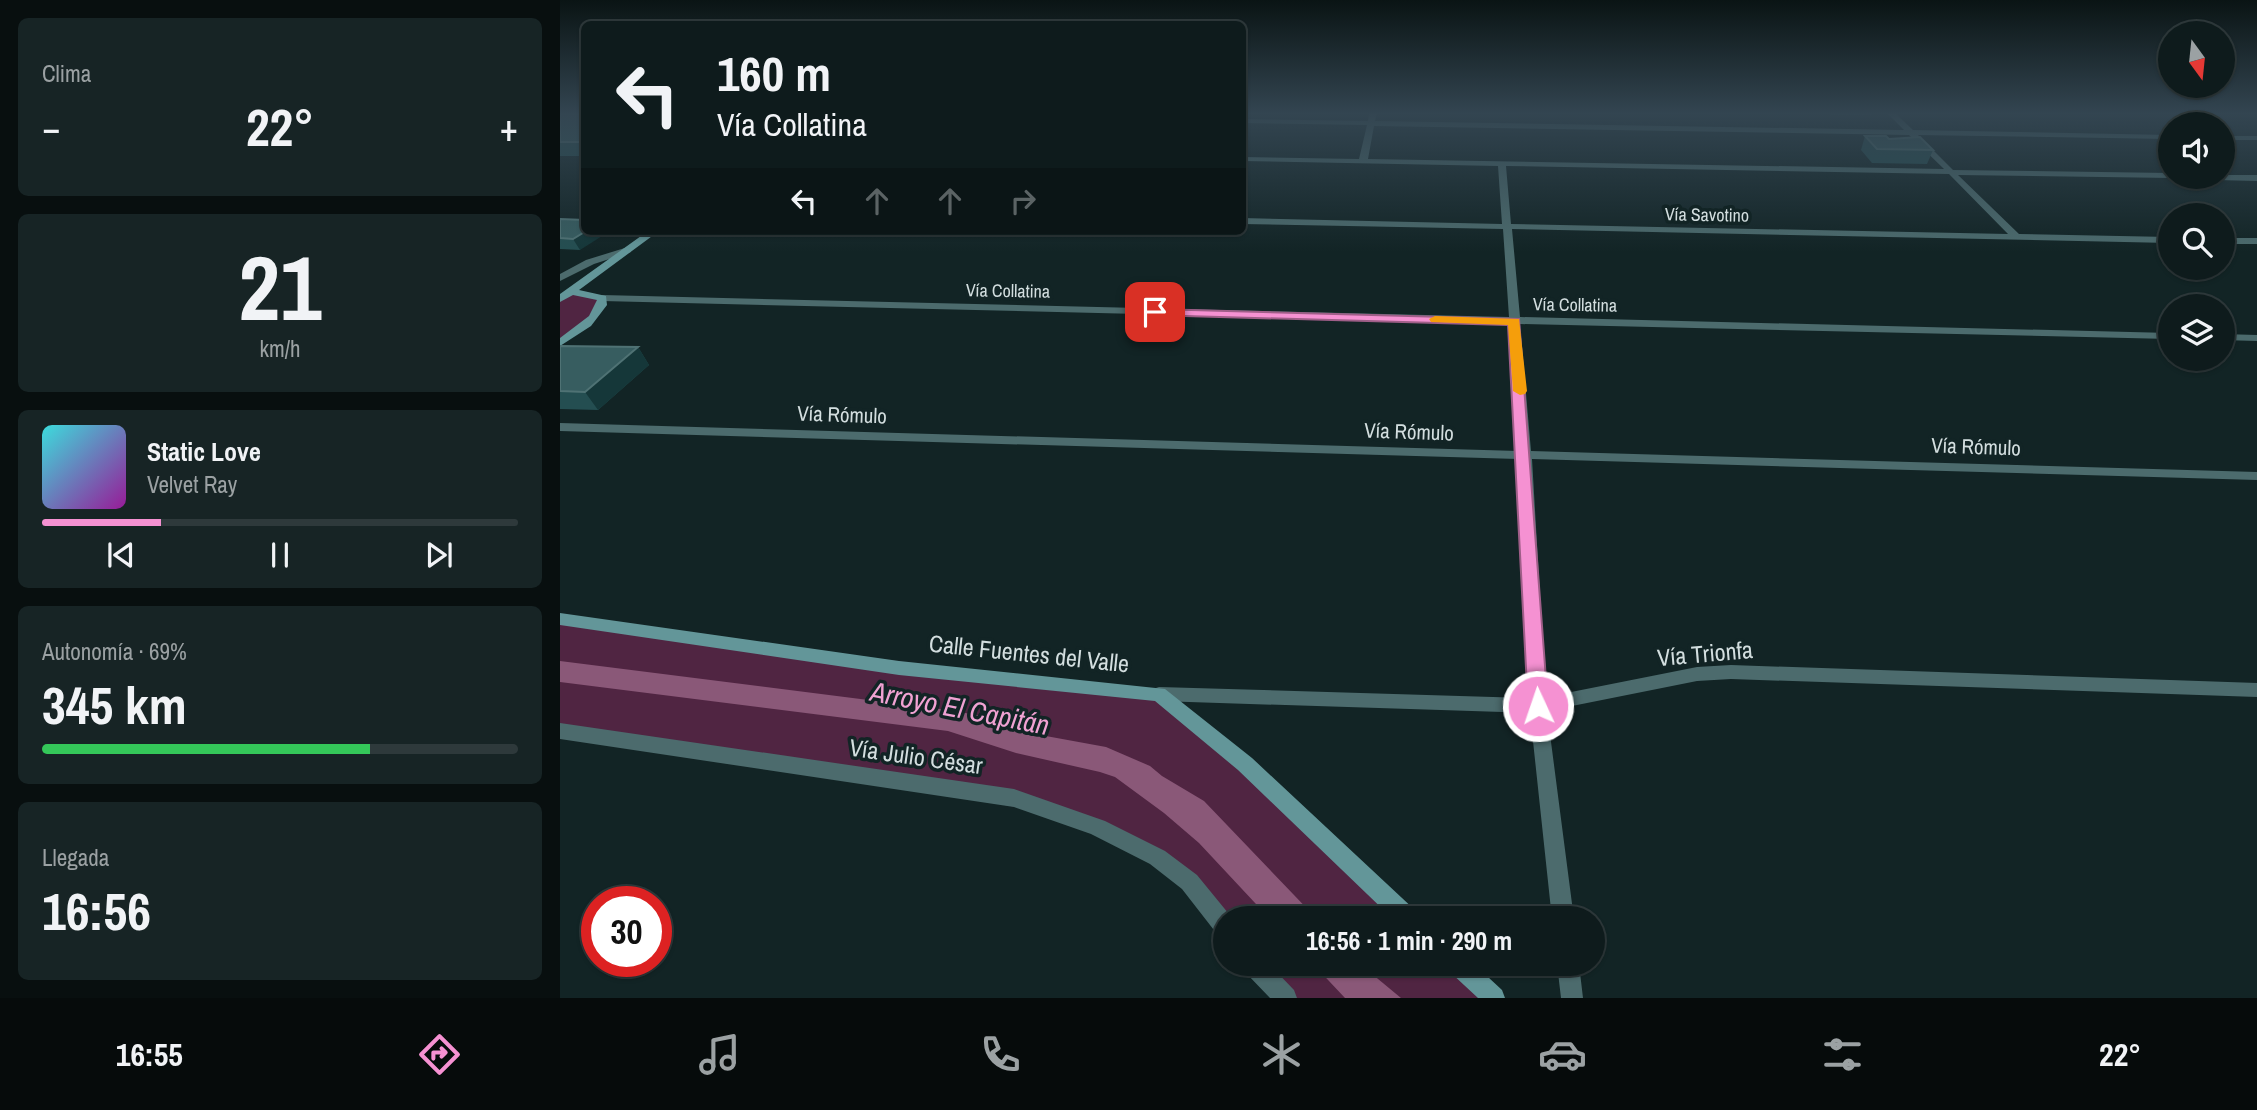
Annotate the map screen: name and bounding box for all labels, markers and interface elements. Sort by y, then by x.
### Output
north arrow [2158,21,2235,98]
map controls [2158,21,2235,371]
text: 160 m [717,40,831,106]
icon: left [602,49,693,140]
text: Clima [42,58,91,89]
text: 22° [246,92,314,162]
text: − [42,102,60,153]
text: + [500,102,518,153]
text: Vía Collatina [717,103,867,146]
button: sound [2158,112,2235,189]
icon: left [785,182,823,220]
icon: ahead [858,182,896,220]
icon: ahead [931,182,969,220]
icon: right [1004,182,1042,220]
street label: Vía Savotino [1665,201,1749,228]
button: search [2158,203,2235,280]
text: 21 [239,226,322,348]
street label: Vía Collatina [966,277,1050,304]
pin [1125,282,1185,342]
street label: Vía Collatina [1533,291,1617,318]
icon: arrive [1136,293,1174,331]
button: layers [2158,294,2235,371]
text: km/h [260,333,300,364]
street label: Vía Rómulo [797,398,887,431]
street label: Vía Rómulo [1364,415,1454,448]
street label: Vía Rómulo [1931,430,2021,463]
text: Static Love [147,434,261,469]
text: Velvet Ray [147,469,237,500]
icon: previous [102,536,140,574]
icon: pause [261,536,299,574]
icon: next [420,536,458,574]
street label: Calle Fuentes del Valle [928,627,1131,679]
street label: Vía Trionfa [1656,633,1754,673]
text: Autonomía · 69% [42,636,187,667]
position arrow [1501,669,1575,743]
text: 345 km [42,670,187,740]
water label: Arroyo El Capitán [865,672,1053,744]
street label: Vía Julio César [847,731,985,781]
text: Llegada [42,842,109,873]
text: 16:56 [42,876,151,946]
speed limit sign: 30 [581,886,672,977]
text: 16:56 · 1 min · 290 m [1306,923,1512,958]
icon: directions [415,1030,464,1079]
icon: music [695,1030,744,1079]
icon: phone [976,1030,1025,1079]
icon: climate [1257,1030,1306,1079]
icon: car [1538,1030,1587,1079]
icon: filters [1818,1030,1867,1079]
text: 16:55 [116,1033,183,1076]
text: 22° [2099,1033,2141,1076]

